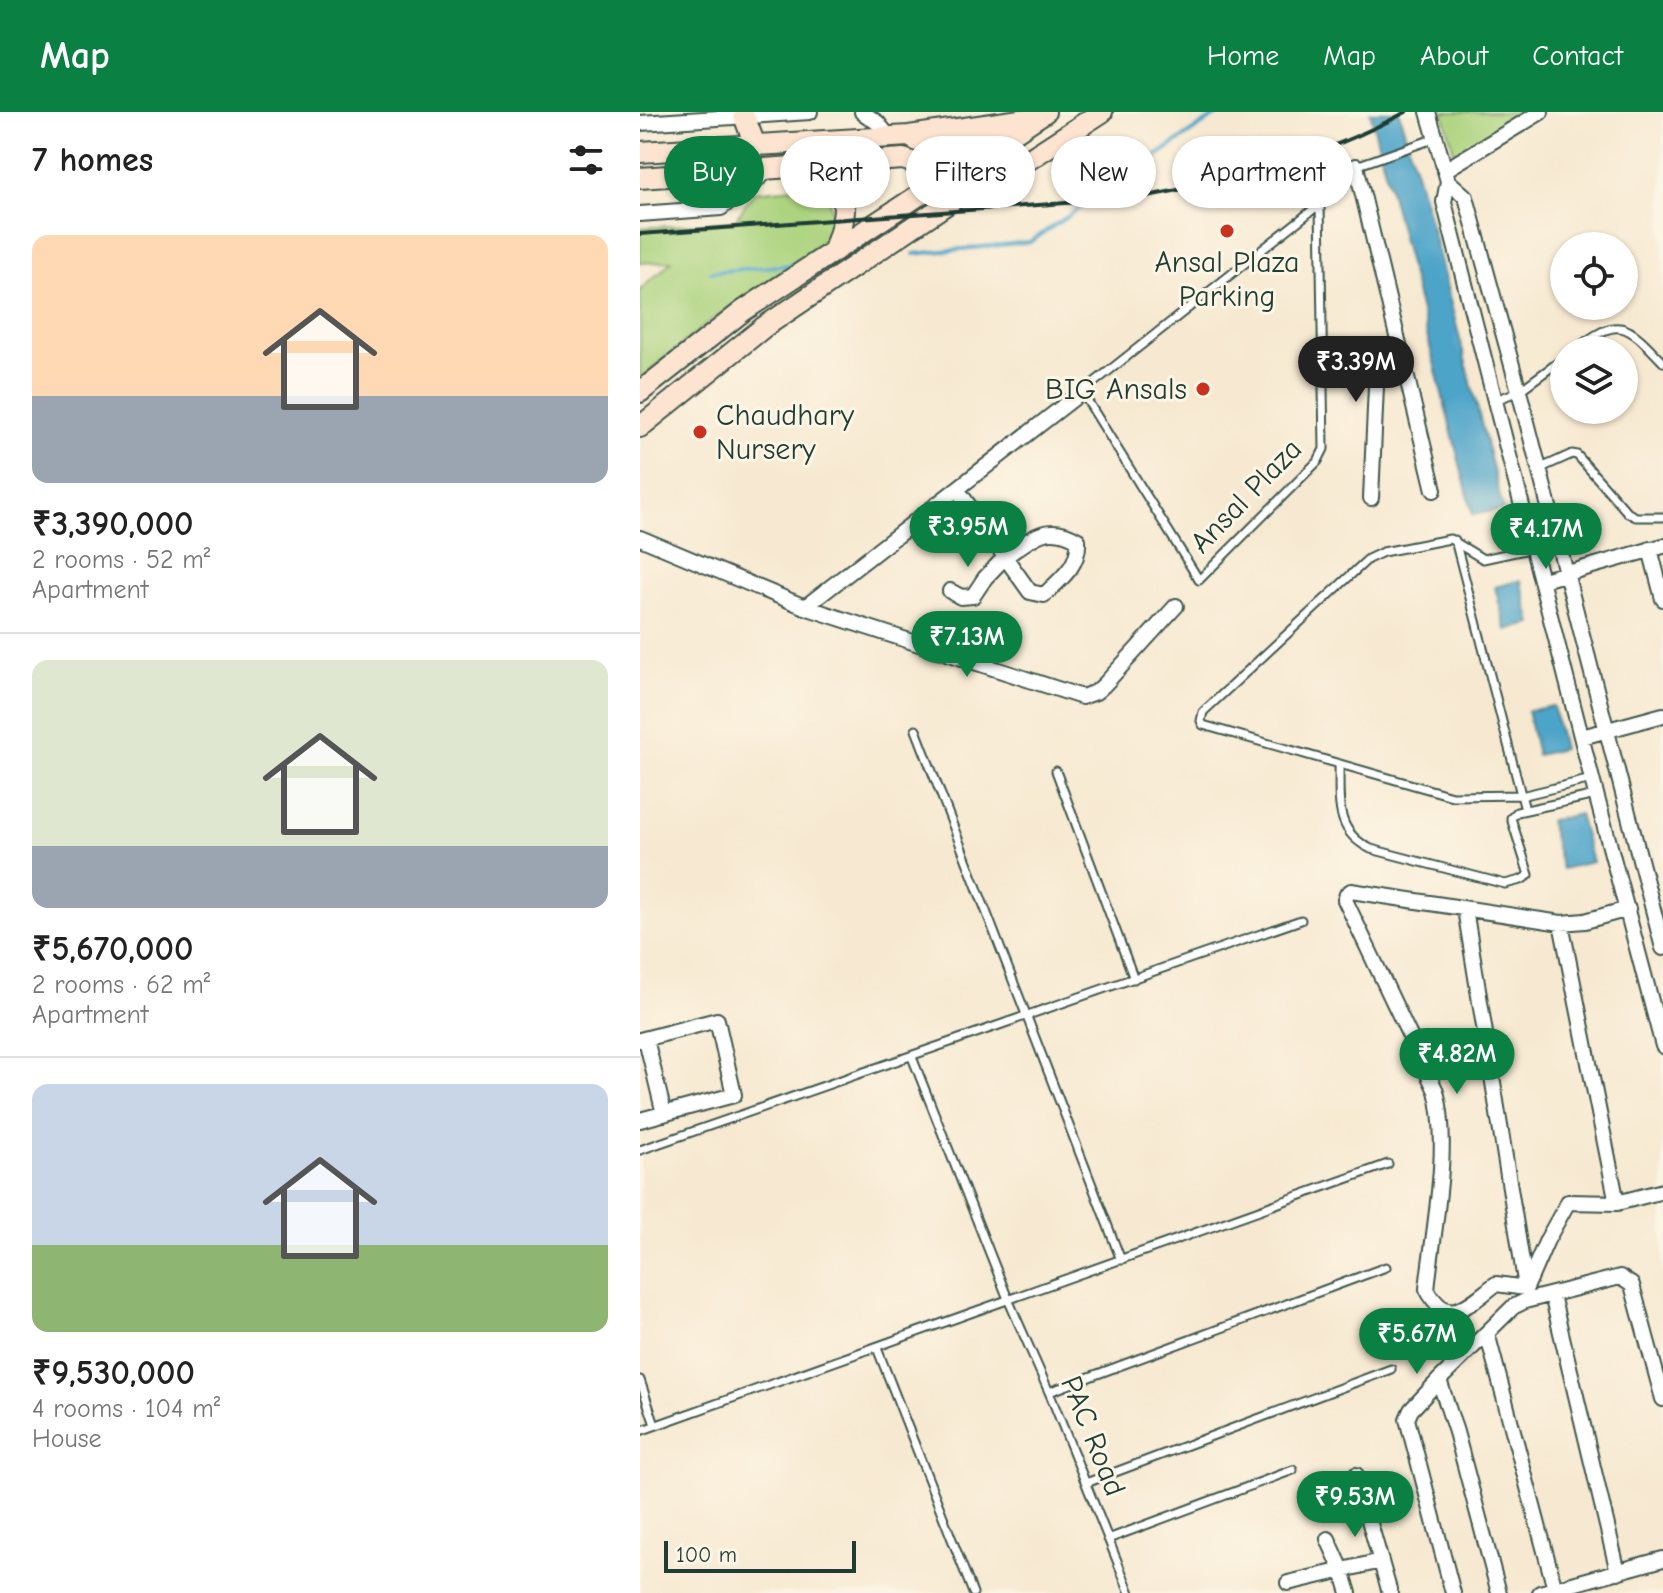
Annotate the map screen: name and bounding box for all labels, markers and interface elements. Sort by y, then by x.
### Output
text: Map [40,34,110,78]
text: Home [1207,40,1279,72]
text: Map [1323,40,1376,72]
text: About [1420,40,1488,72]
text: Contact [1532,40,1623,72]
chip: Buy [664,136,764,208]
chip: Rent [780,136,890,208]
chip: Filters [906,136,1035,208]
chip: New [1051,136,1156,208]
chip: Apartment [1172,136,1353,208]
icon: filters [564,138,608,182]
text: 7 homes [32,140,153,180]
marker: Ansal Plaza Parking [1218,222,1236,240]
map controls [1550,232,1638,424]
button: locate [1550,232,1638,320]
place label: Ansal Plaza Parking [1154,245,1300,314]
icon: home [248,287,392,431]
pin: ₹3.39M [1291,336,1421,404]
button: layers [1550,336,1638,424]
text: ₹3.39M [1316,347,1396,377]
place label: BIG Ansals [1045,372,1187,407]
marker: BIG Ansals [1194,380,1212,398]
place label: Chaudhary Nursery [716,398,855,467]
marker: Chaudhary Nursery [691,423,709,441]
street label: Ansal Plaza [1183,432,1309,560]
pin: ₹3.95M [903,501,1033,569]
pin: ₹4.17M [1481,503,1611,571]
text: ₹3,390,000 [32,504,194,544]
text: ₹3.95M [928,512,1008,542]
text: ₹4.17M [1509,514,1583,544]
text: 2 rooms · 52 m² [32,545,210,575]
text: Apartment [32,575,148,605]
pin: ₹7.13M [902,611,1032,679]
text: ₹7.13M [929,622,1005,652]
icon: home [248,712,392,856]
text: ₹5,670,000 [32,929,193,969]
text: 2 rooms · 62 m² [32,970,210,1000]
text: Apartment [32,1000,148,1030]
pin: ₹4.82M [1392,1028,1522,1096]
text: ₹4.82M [1418,1039,1497,1069]
icon: home [248,1136,392,1280]
pin: ₹5.67M [1352,1308,1482,1376]
text: ₹5.67M [1377,1319,1457,1349]
text: ₹9,530,000 [32,1353,195,1393]
street label: PAC Road [1053,1371,1133,1501]
text: 4 rooms · 104 m² [32,1394,220,1424]
text: House [32,1424,102,1454]
pin: ₹9.53M [1290,1471,1420,1539]
text: ₹9.53M [1315,1482,1395,1512]
scale bar [664,1537,856,1573]
text: 100 m [676,1542,737,1568]

